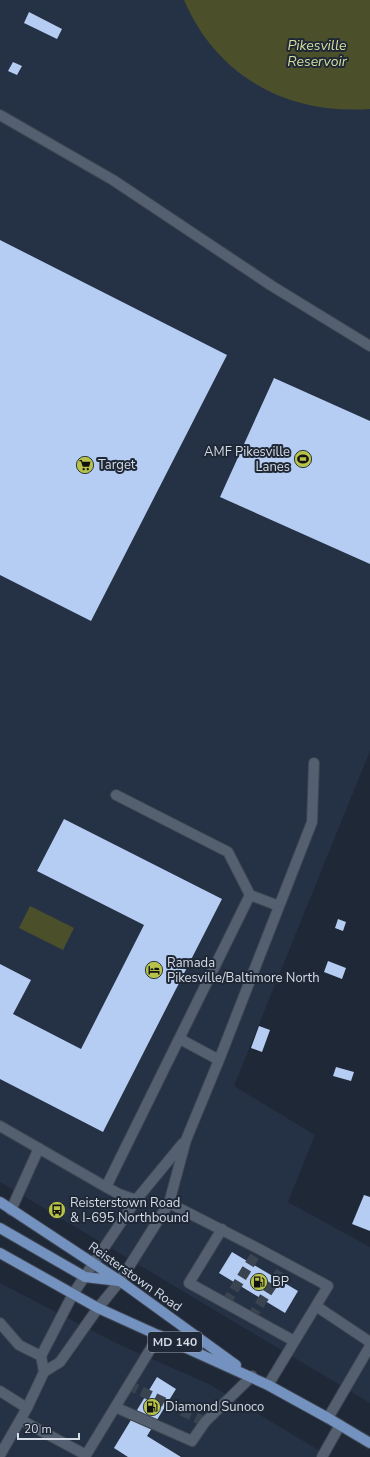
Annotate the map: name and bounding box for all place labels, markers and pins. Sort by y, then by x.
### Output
place label: AMF Pikesville Lanes [204,443,290,476]
sports icon: AMF Pikesville Lanes [293,449,313,469]
supermarket icon: Target [75,455,95,475]
place label: Target [98,456,136,474]
place label: Ramada Pikesville/Baltimore North [167,954,320,987]
hotel icon: Ramada Pikesville/Baltimore North [144,960,164,980]
place label: Reisterstown Road & I-695 Northbound [70,1194,189,1227]
bus stop icon: Reisterstown Road & I-695 Northbound [47,1200,67,1220]
fuel station icon: BP [249,1272,269,1292]
place label: BP [272,1273,289,1291]
fuel station icon: Diamond Sunoco [142,1397,162,1417]
place label: Diamond Sunoco [165,1398,264,1416]

